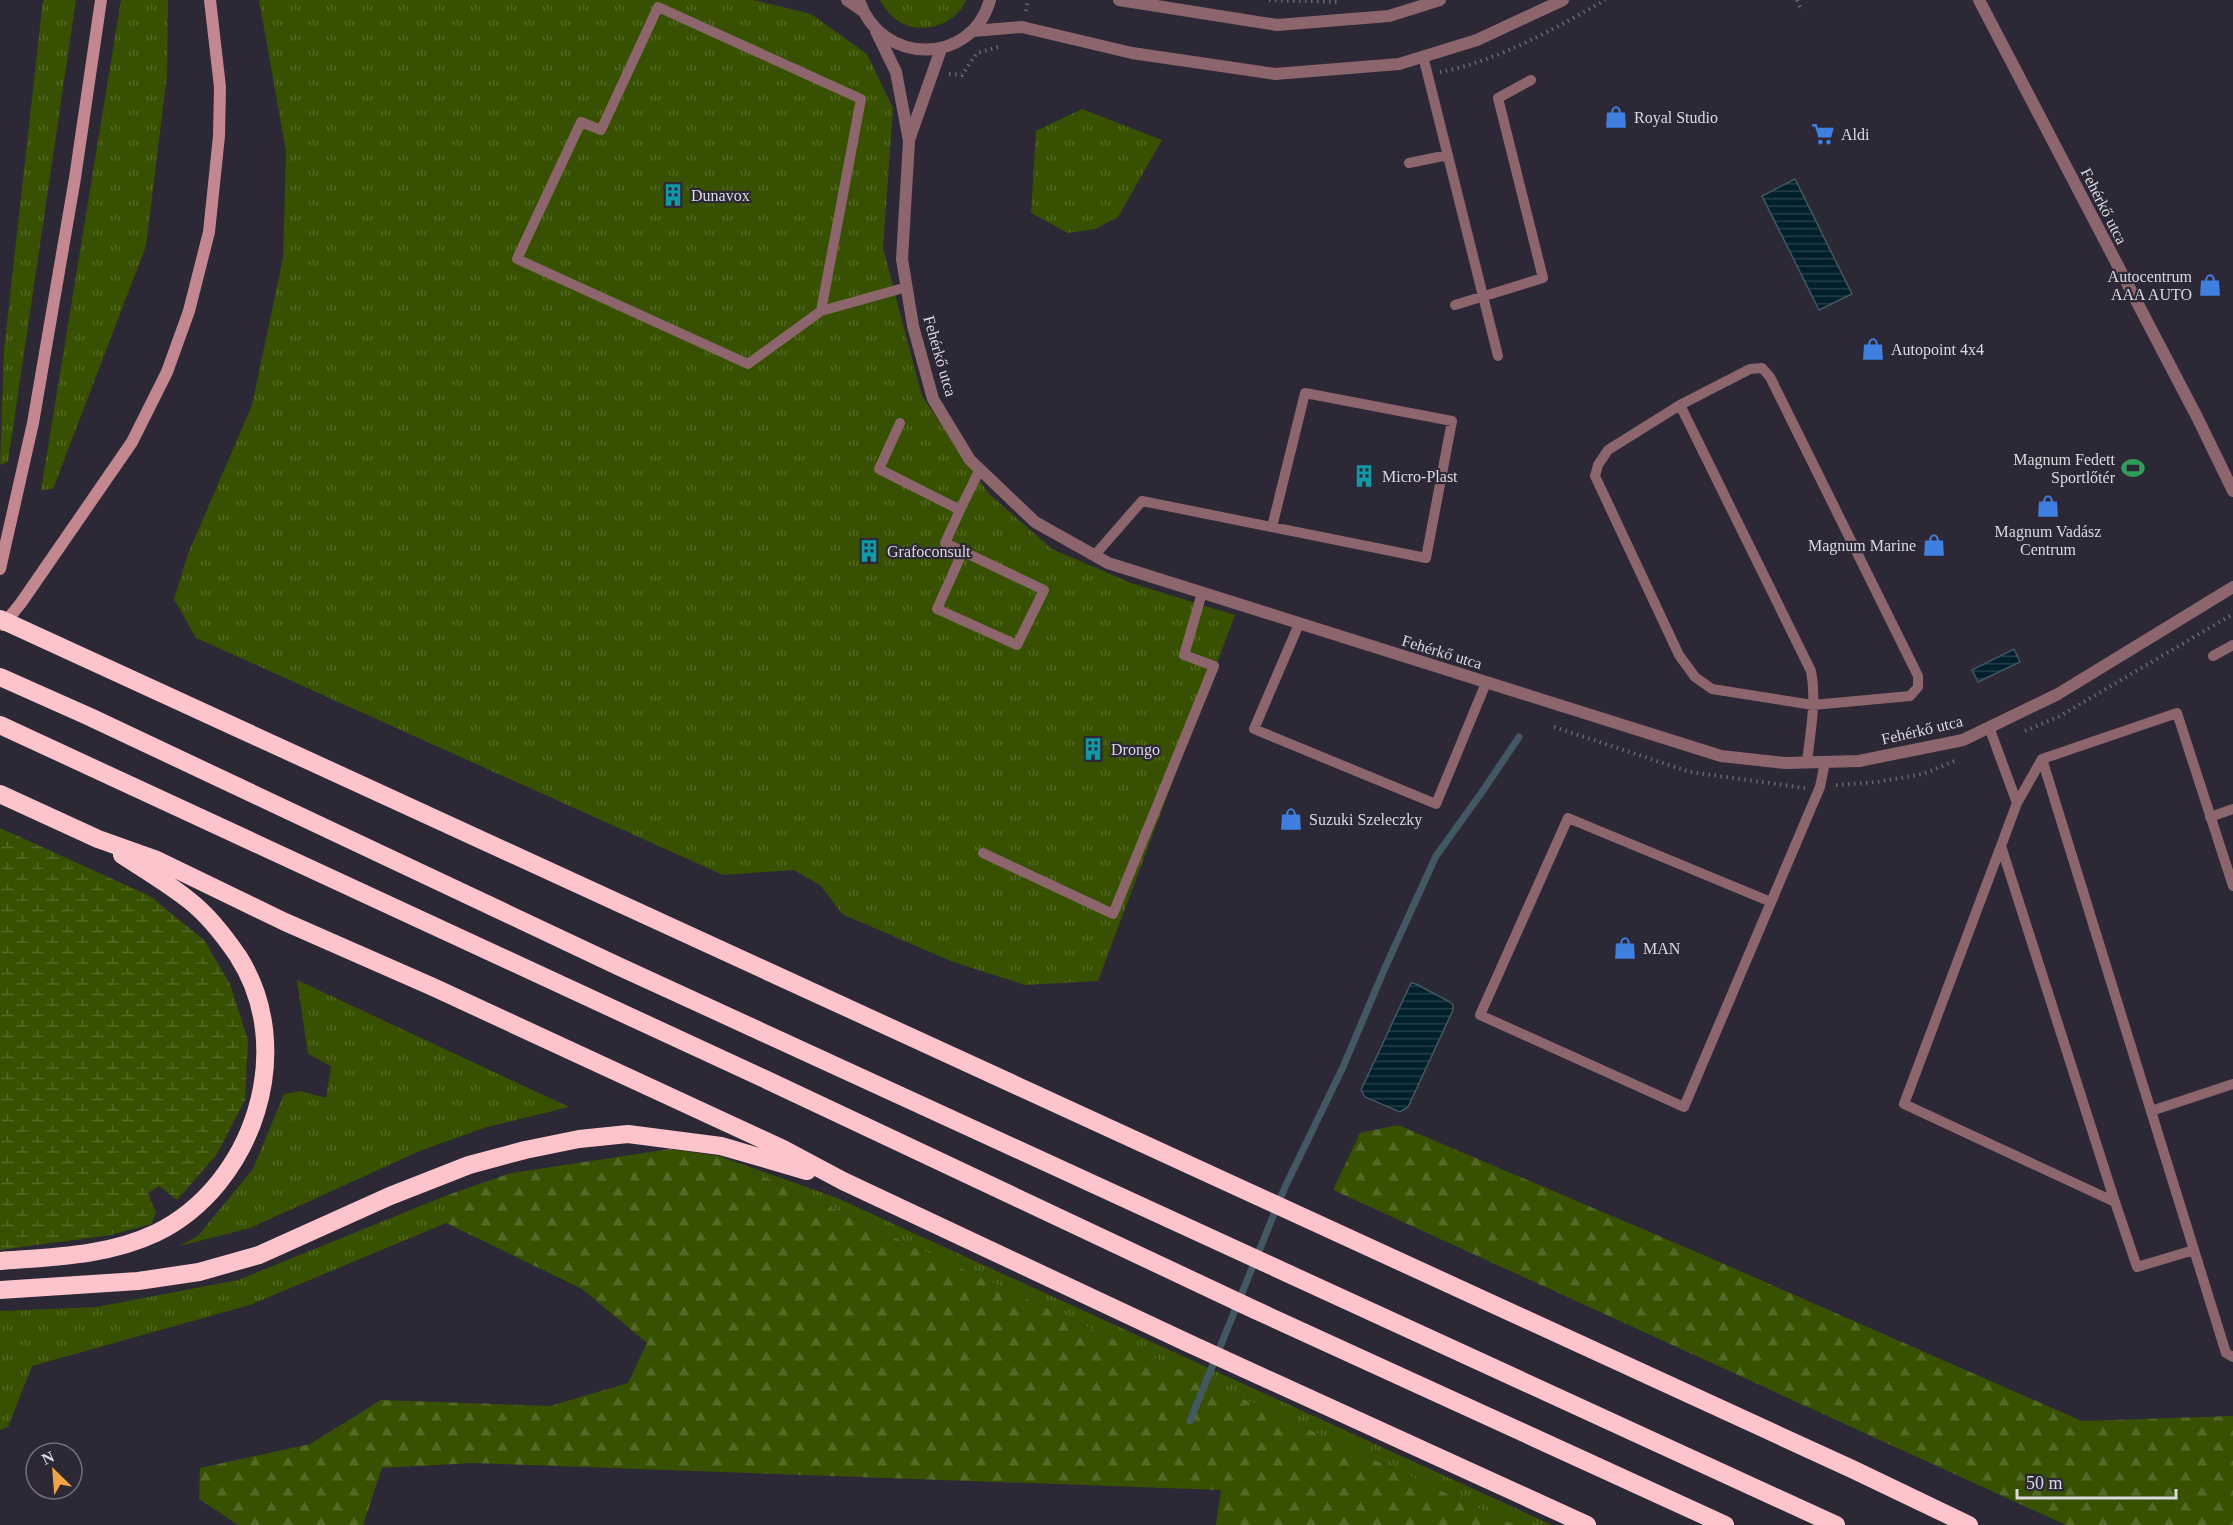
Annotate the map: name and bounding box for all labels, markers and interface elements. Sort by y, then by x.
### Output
shop icon: Royal Studio [1603,104,1629,130]
place label: Royal Studio [1634,109,1718,127]
supermarket icon: Aldi [1810,121,1836,147]
place label: Aldi [1841,126,1870,143]
street label: Fehérkő utca [2078,165,2130,247]
building icon: Dunavox [660,182,686,208]
place label: Dunavox [691,187,750,204]
place label: Autocentrum AAA AUTO [2108,268,2193,303]
shop icon: Autocentrum AAA AUTO [2197,272,2223,298]
street label: Fehérkő utca [920,314,960,398]
shop icon: Autopoint 4x4 [1860,336,1886,362]
place label: Autopoint 4x4 [1891,341,1984,359]
place label: Magnum Fedett Sportlőtér [2013,451,2116,487]
sports icon: Magnum Fedett Sportlőtér [2120,455,2146,481]
building icon: Micro-Plast [1351,463,1377,489]
place label: Micro-Plast [1382,468,1458,485]
shop icon: Magnum Vadász Centrum [2035,493,2061,519]
place label: Magnum Vadász Centrum [1995,523,2101,558]
shop icon: Magnum Marine [1921,532,1947,558]
place label: Magnum Marine [1808,537,1916,555]
building icon: Grafoconsult [856,538,882,564]
place label: Grafoconsult [887,543,971,560]
street label: Fehérkő utca [1400,632,1484,672]
street label: Fehérkő utca [1880,712,1964,748]
building icon: Drongo [1080,736,1106,762]
place label: Drongo [1111,741,1160,759]
shop icon: Suzuki Szeleczky [1278,806,1304,832]
place label: Suzuki Szeleczky [1309,811,1422,829]
shop icon: MAN [1612,935,1638,961]
place label: MAN [1643,940,1681,957]
north arrow [24,1441,84,1501]
text: N [39,1448,57,1468]
scale bar [2017,1462,2176,1500]
text: 50 m [2026,1473,2063,1493]

